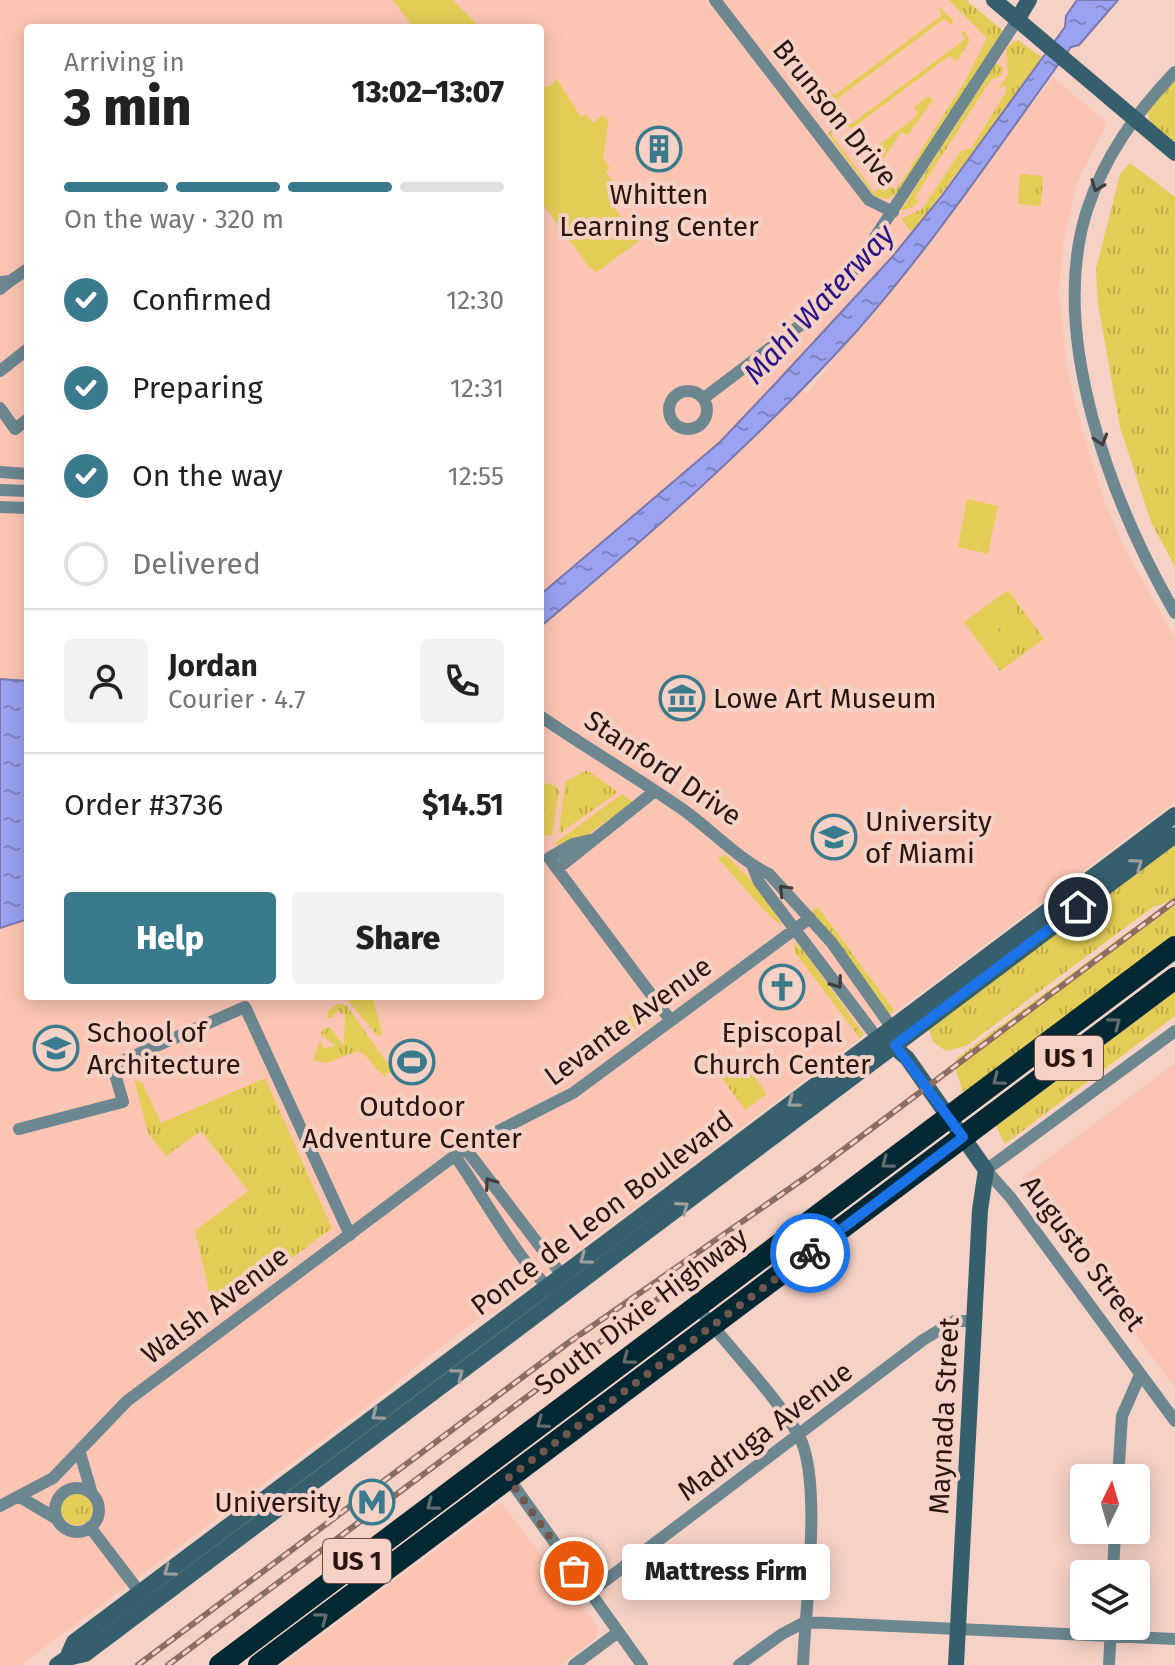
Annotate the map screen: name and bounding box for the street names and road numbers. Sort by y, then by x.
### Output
street label: Brunson Drive [766,33,904,193]
street label: Stanford Drive [578,703,748,833]
street label: Levante Avenue [538,949,718,1093]
road number: US 1 [1035,1036,1103,1080]
street label: Ponce de Leon Boulevard [464,1104,740,1322]
street label: Augusto Street [1014,1169,1153,1338]
street label: South Dixie Highway [528,1220,754,1402]
street label: Walsh Avenue [135,1239,295,1371]
street label: Maynada Street [922,1316,966,1515]
street label: Madruga Avenue [671,1354,859,1508]
road number: US 1 [323,1539,391,1583]

